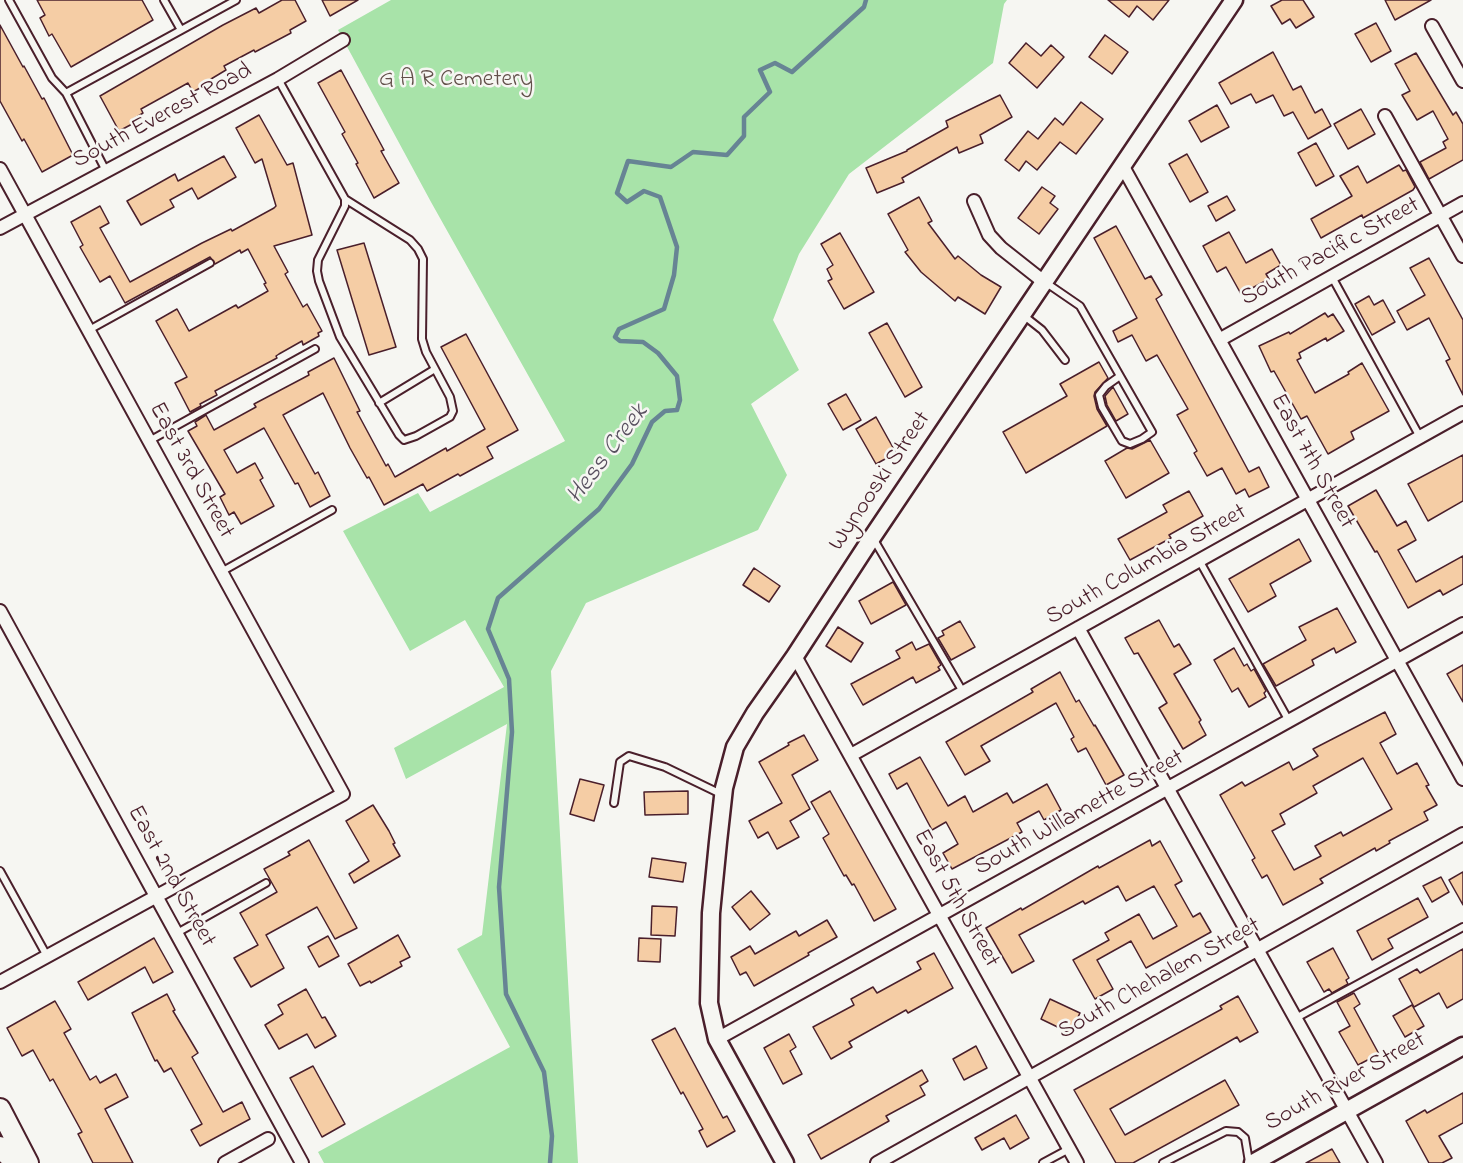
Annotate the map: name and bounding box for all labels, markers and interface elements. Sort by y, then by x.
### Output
street label: South Everest Road [68,58,258,176]
park label: G A R Cemetery [379,67,533,95]
street label: South Pacific Street [1237,192,1425,314]
street label: East 7th Street [1262,390,1360,534]
street label: East 3rd Street [141,398,239,544]
water label: Hess Creek [561,399,657,511]
street label: Wynooski Street [824,407,938,557]
street label: South Columbia Street [1042,499,1252,633]
street label: South Willamette Street [970,744,1190,884]
street label: East 2nd Street [119,801,221,953]
street label: East 5th Street [905,825,1005,973]
street label: South Chehalem Street [1054,912,1266,1048]
street label: South River Street [1261,1027,1431,1139]

